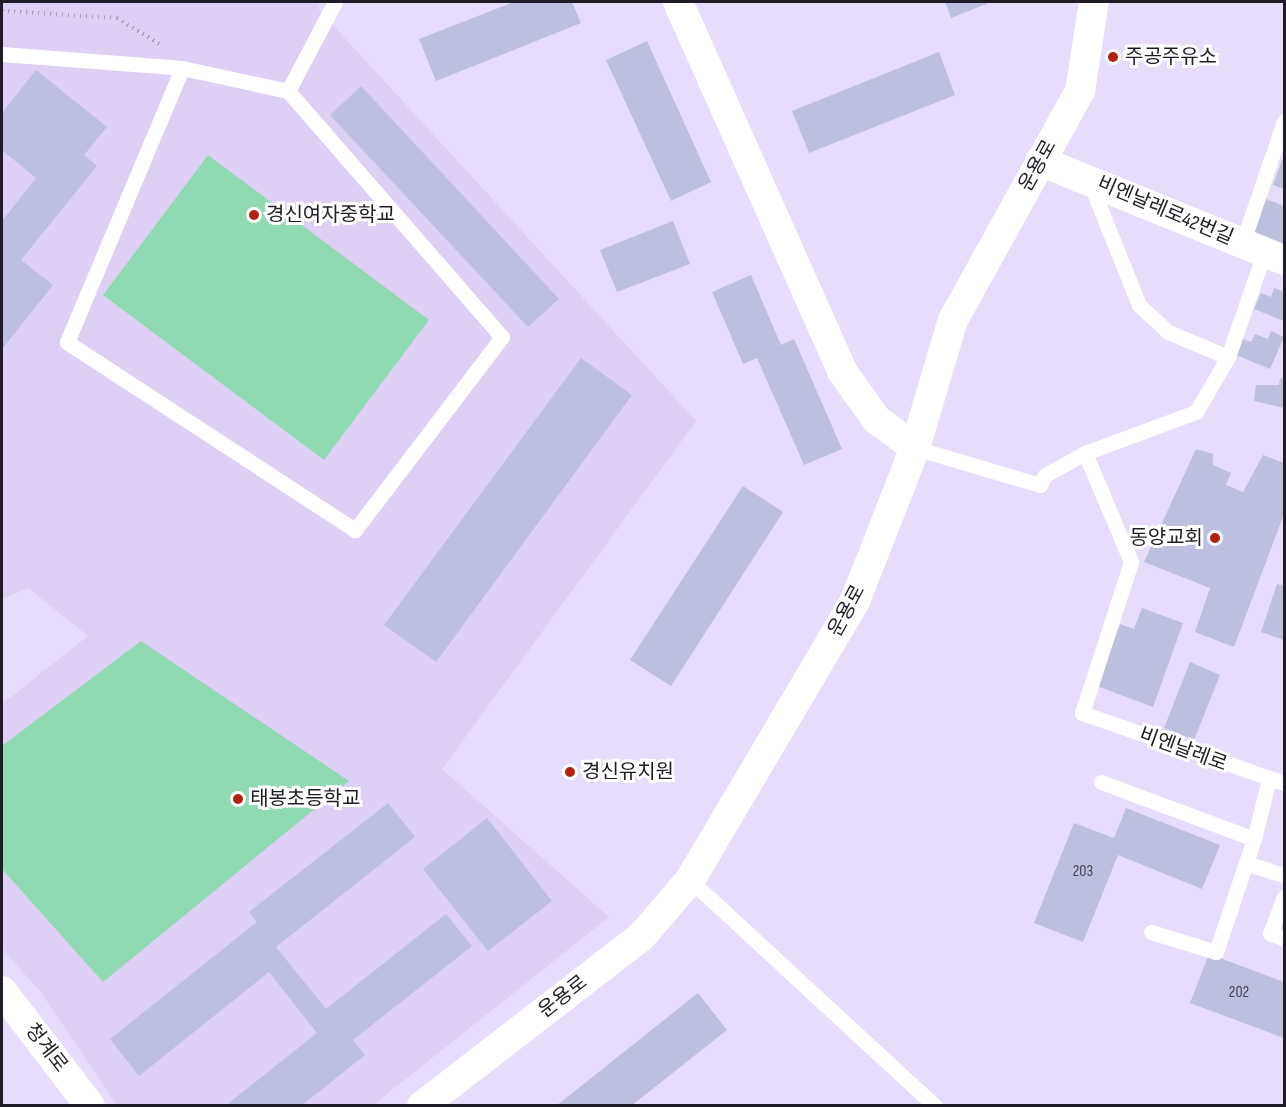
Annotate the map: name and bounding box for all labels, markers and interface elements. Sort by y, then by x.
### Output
place label: 주공주유소 [1125,45,1217,69]
marker: 주공주유소 [1106,50,1120,64]
street label: 운용로 [1014,136,1062,196]
street label: 비엔날레로42번길 [1093,172,1237,250]
place label: 경신여자중학교 [266,203,395,227]
marker: 경신여자중학교 [247,208,261,222]
place label: 동양교회 [1129,526,1203,550]
marker: 동양교회 [1208,531,1222,545]
street label: 운용로 [823,581,871,641]
street label: 비엔날레로 [1136,723,1230,777]
place label: 경신유치원 [582,760,674,784]
marker: 경신유치원 [563,765,577,779]
place label: 태봉초등학교 [250,787,360,811]
marker: 태봉초등학교 [231,792,245,806]
house number: 203 [1073,862,1093,882]
street label: 운용로 [534,971,592,1023]
house number: 202 [1229,983,1249,1003]
street label: 청계로 [20,1019,72,1077]

